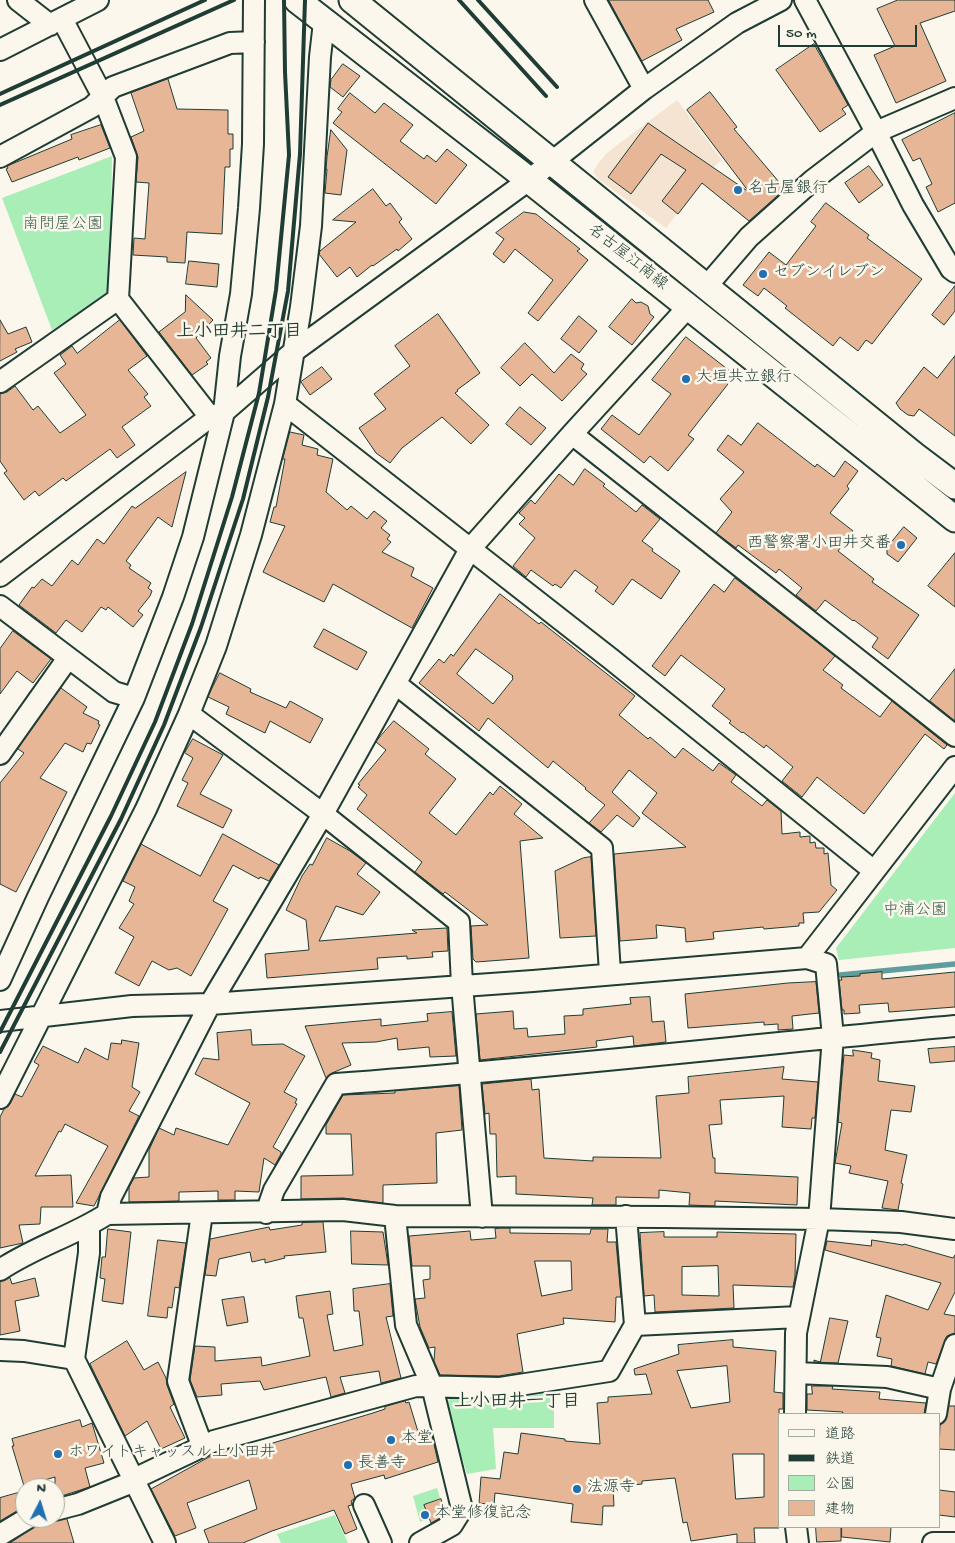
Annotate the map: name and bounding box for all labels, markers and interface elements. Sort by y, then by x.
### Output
scale bar [780,15,919,47]
text: 50 m [786,25,817,43]
place label: 名古屋銀行 [748,180,828,200]
marker: 名古屋銀行 [732,184,744,196]
park label: 南問屋公園 [23,216,103,236]
street label: 名古屋江南線 [583,221,671,295]
place label: セブンイレブン [773,264,885,284]
marker: セブンイレブン [757,268,769,280]
district label: 上小田井二丁目 [176,322,302,344]
place label: 大垣共立銀行 [696,369,792,389]
marker: 大垣共立銀行 [680,373,692,385]
place label: 西警察署小田井交番 [747,535,891,555]
marker: 西警察署小田井交番 [895,539,907,551]
park label: 中浦公園 [883,902,947,922]
district label: 上小田井一丁目 [454,1392,580,1414]
legend [778,1413,940,1528]
text: 道路 [825,1426,855,1444]
place label: 本堂 [401,1430,433,1450]
marker: 本堂 [385,1434,397,1446]
place label: ホワイトキャッスル上小田井 [68,1444,276,1464]
marker: ホワイトキャッスル上小田井 [52,1448,64,1460]
text: 鉄道 [825,1451,855,1469]
place label: 長善寺 [358,1455,406,1475]
marker: 長善寺 [342,1459,354,1471]
text: 公園 [825,1476,855,1494]
north arrow [15,1478,65,1528]
place label: 法源寺 [587,1479,635,1499]
text: N [36,1480,47,1497]
marker: 法源寺 [571,1483,583,1495]
text: 建物 [825,1501,855,1519]
place label: 本堂修復記念 [435,1505,531,1525]
marker: 本堂修復記念 [419,1509,431,1521]

